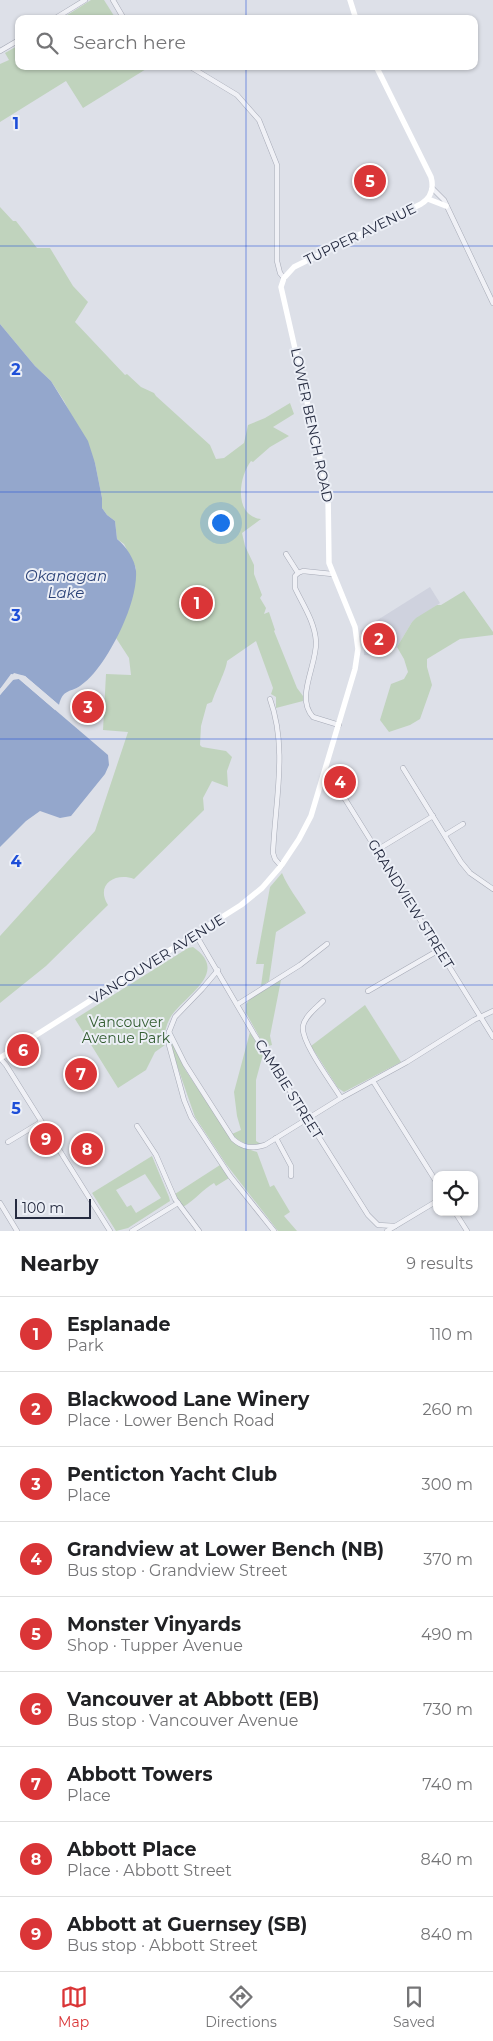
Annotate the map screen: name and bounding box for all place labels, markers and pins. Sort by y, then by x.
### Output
pin: 5 [354,162,386,200]
pin: 1 [181,584,213,622]
pin: 2 [363,620,395,658]
pin: 3 [72,688,104,726]
pin: 4 [324,763,356,801]
pin: 6 [7,1031,39,1069]
pin: 7 [65,1055,97,1093]
pin: 9 [30,1120,62,1158]
pin: 8 [71,1130,103,1168]

